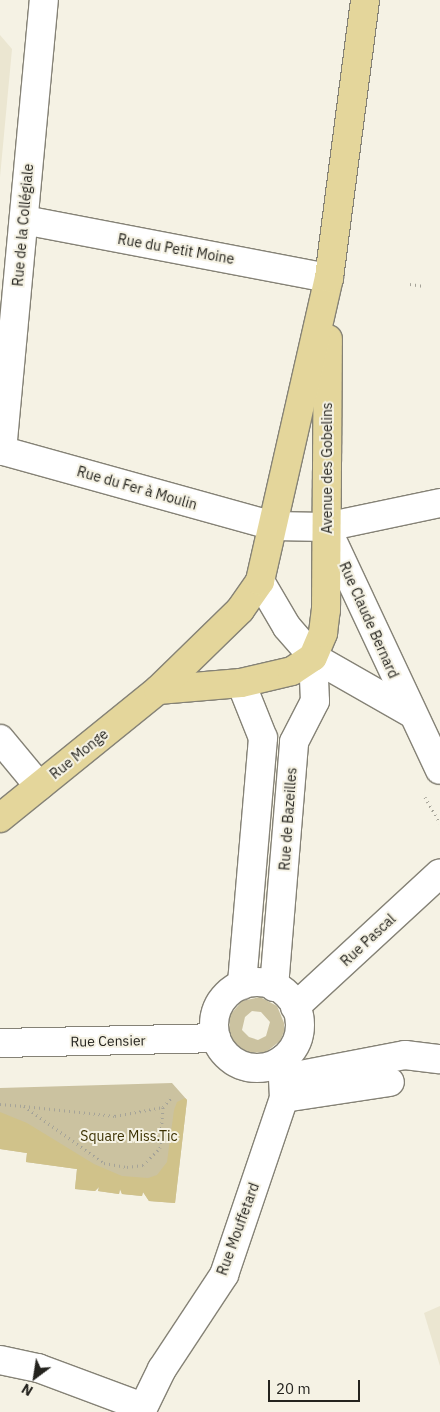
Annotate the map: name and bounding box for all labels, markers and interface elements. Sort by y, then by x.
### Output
street label: Rue de la Collégiale [9,163,37,287]
street label: Rue du Petit Moine [116,230,236,268]
street label: Avenue des Gobelins [319,402,335,534]
street label: Rue du Fer à Moulin [75,463,199,513]
street label: Rue Claude Bernard [336,559,402,681]
street label: Rue Monge [46,725,112,783]
street label: Rue de Bazeilles [276,767,300,871]
street label: Rue Pascal [337,910,399,970]
street label: Rue Censier [70,1032,146,1050]
park label: Square Miss.Tic [80,1128,178,1144]
street label: Rue Mouffetard [213,1180,263,1278]
north arrow [10,1352,60,1402]
scale bar [270,1370,362,1402]
text: 20 m [276,1379,311,1398]
text: N [18,1380,36,1400]

